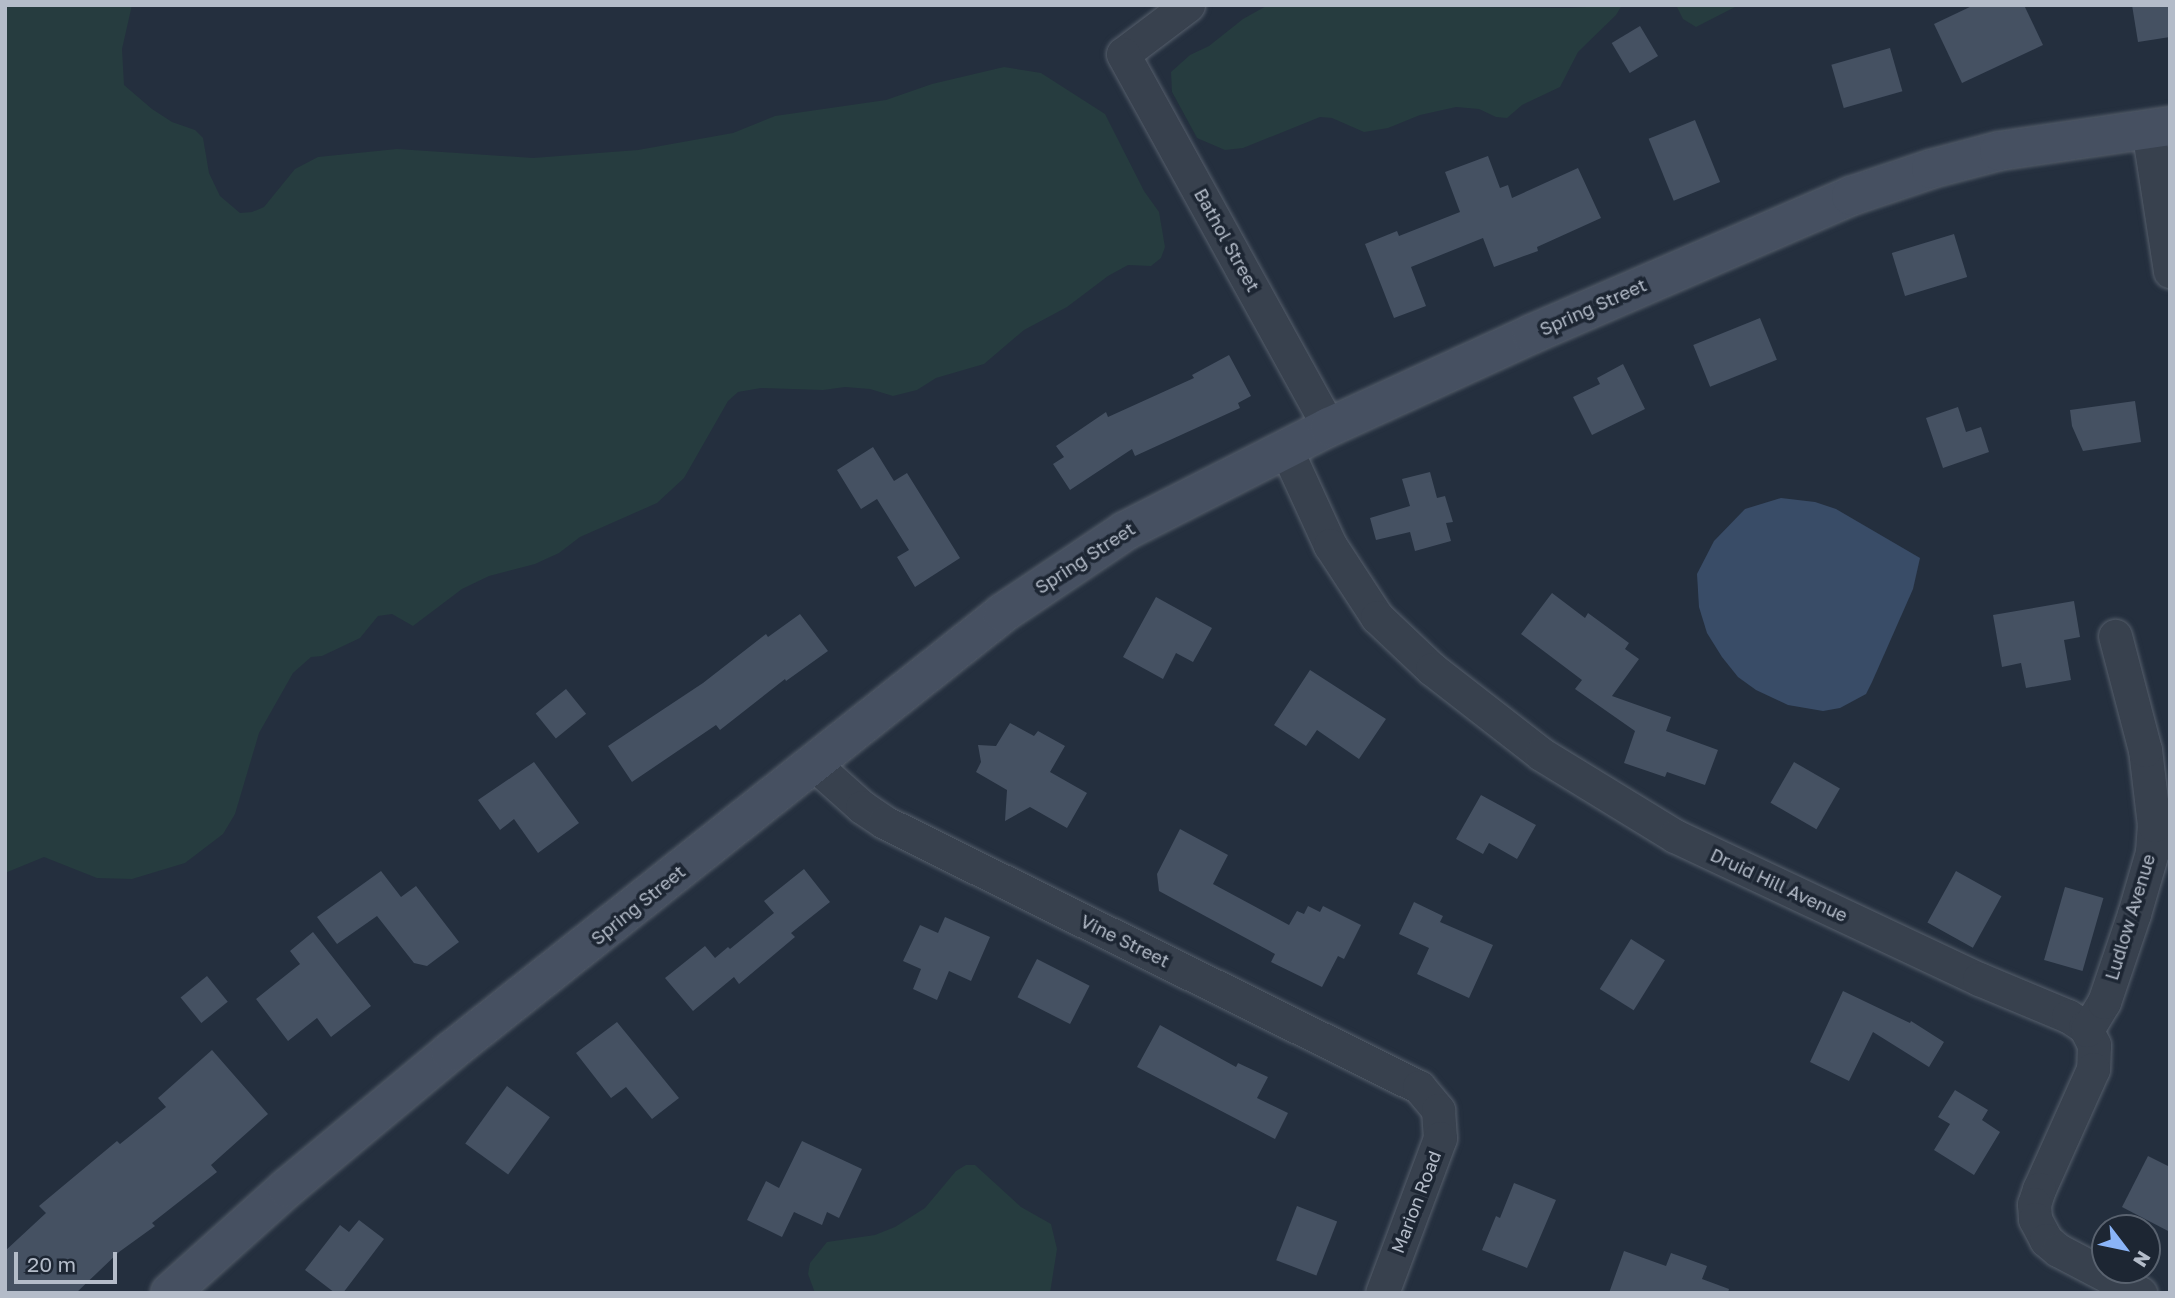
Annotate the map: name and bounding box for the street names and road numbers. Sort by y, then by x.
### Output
street label: Bathol Street [1190,185,1264,295]
street label: Spring Street [1536,274,1650,340]
street label: Spring Street [1031,518,1139,598]
street label: Druid Hill Avenue [1707,844,1851,926]
street label: Ludlow Avenue [2101,851,2159,983]
street label: Spring Street [587,861,689,949]
street label: Vine Street [1077,910,1173,972]
street label: Marion Road [1387,1148,1445,1256]

